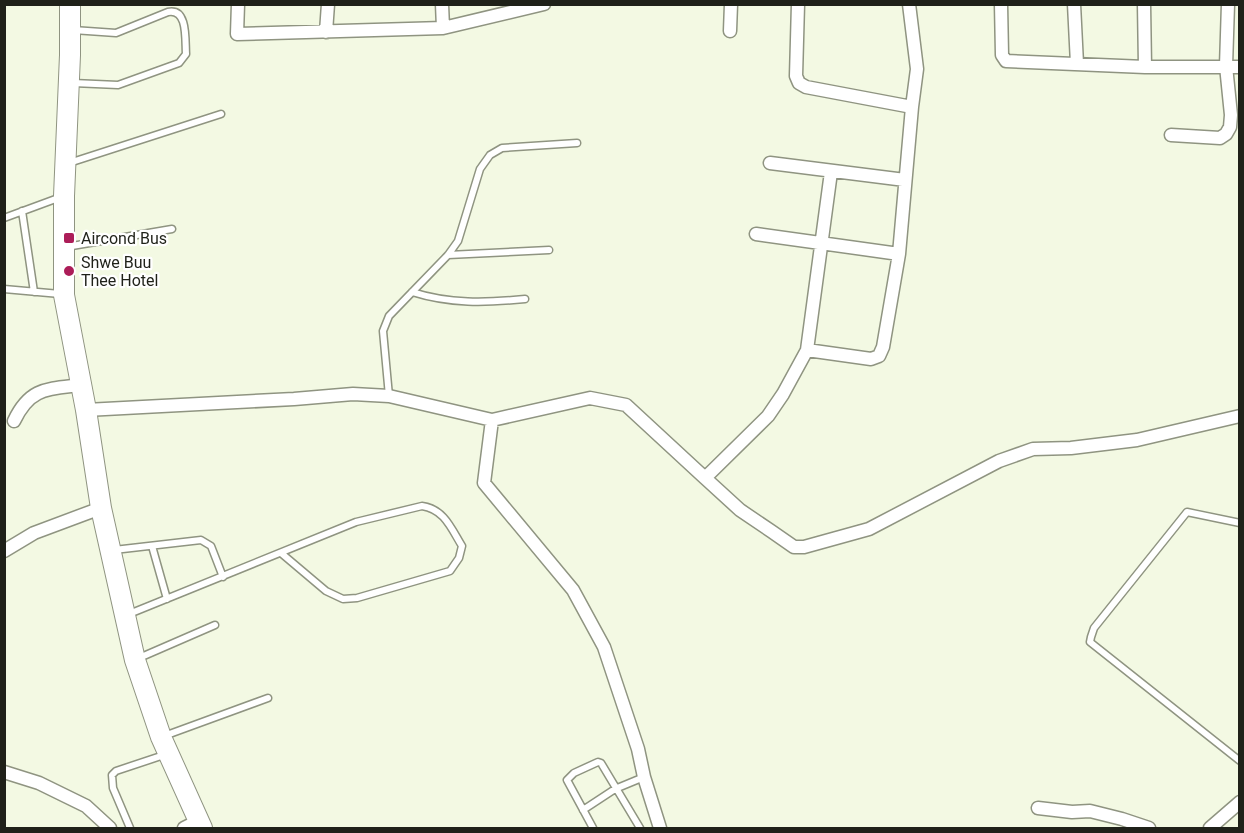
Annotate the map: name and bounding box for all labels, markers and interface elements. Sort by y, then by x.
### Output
place label: Aircond Bus [81,229,167,248]
marker: Aircond Bus [62,231,76,245]
place label: Shwe Buu Thee Hotel [81,253,158,290]
marker: Shwe Buu Thee Hotel [62,264,76,278]

